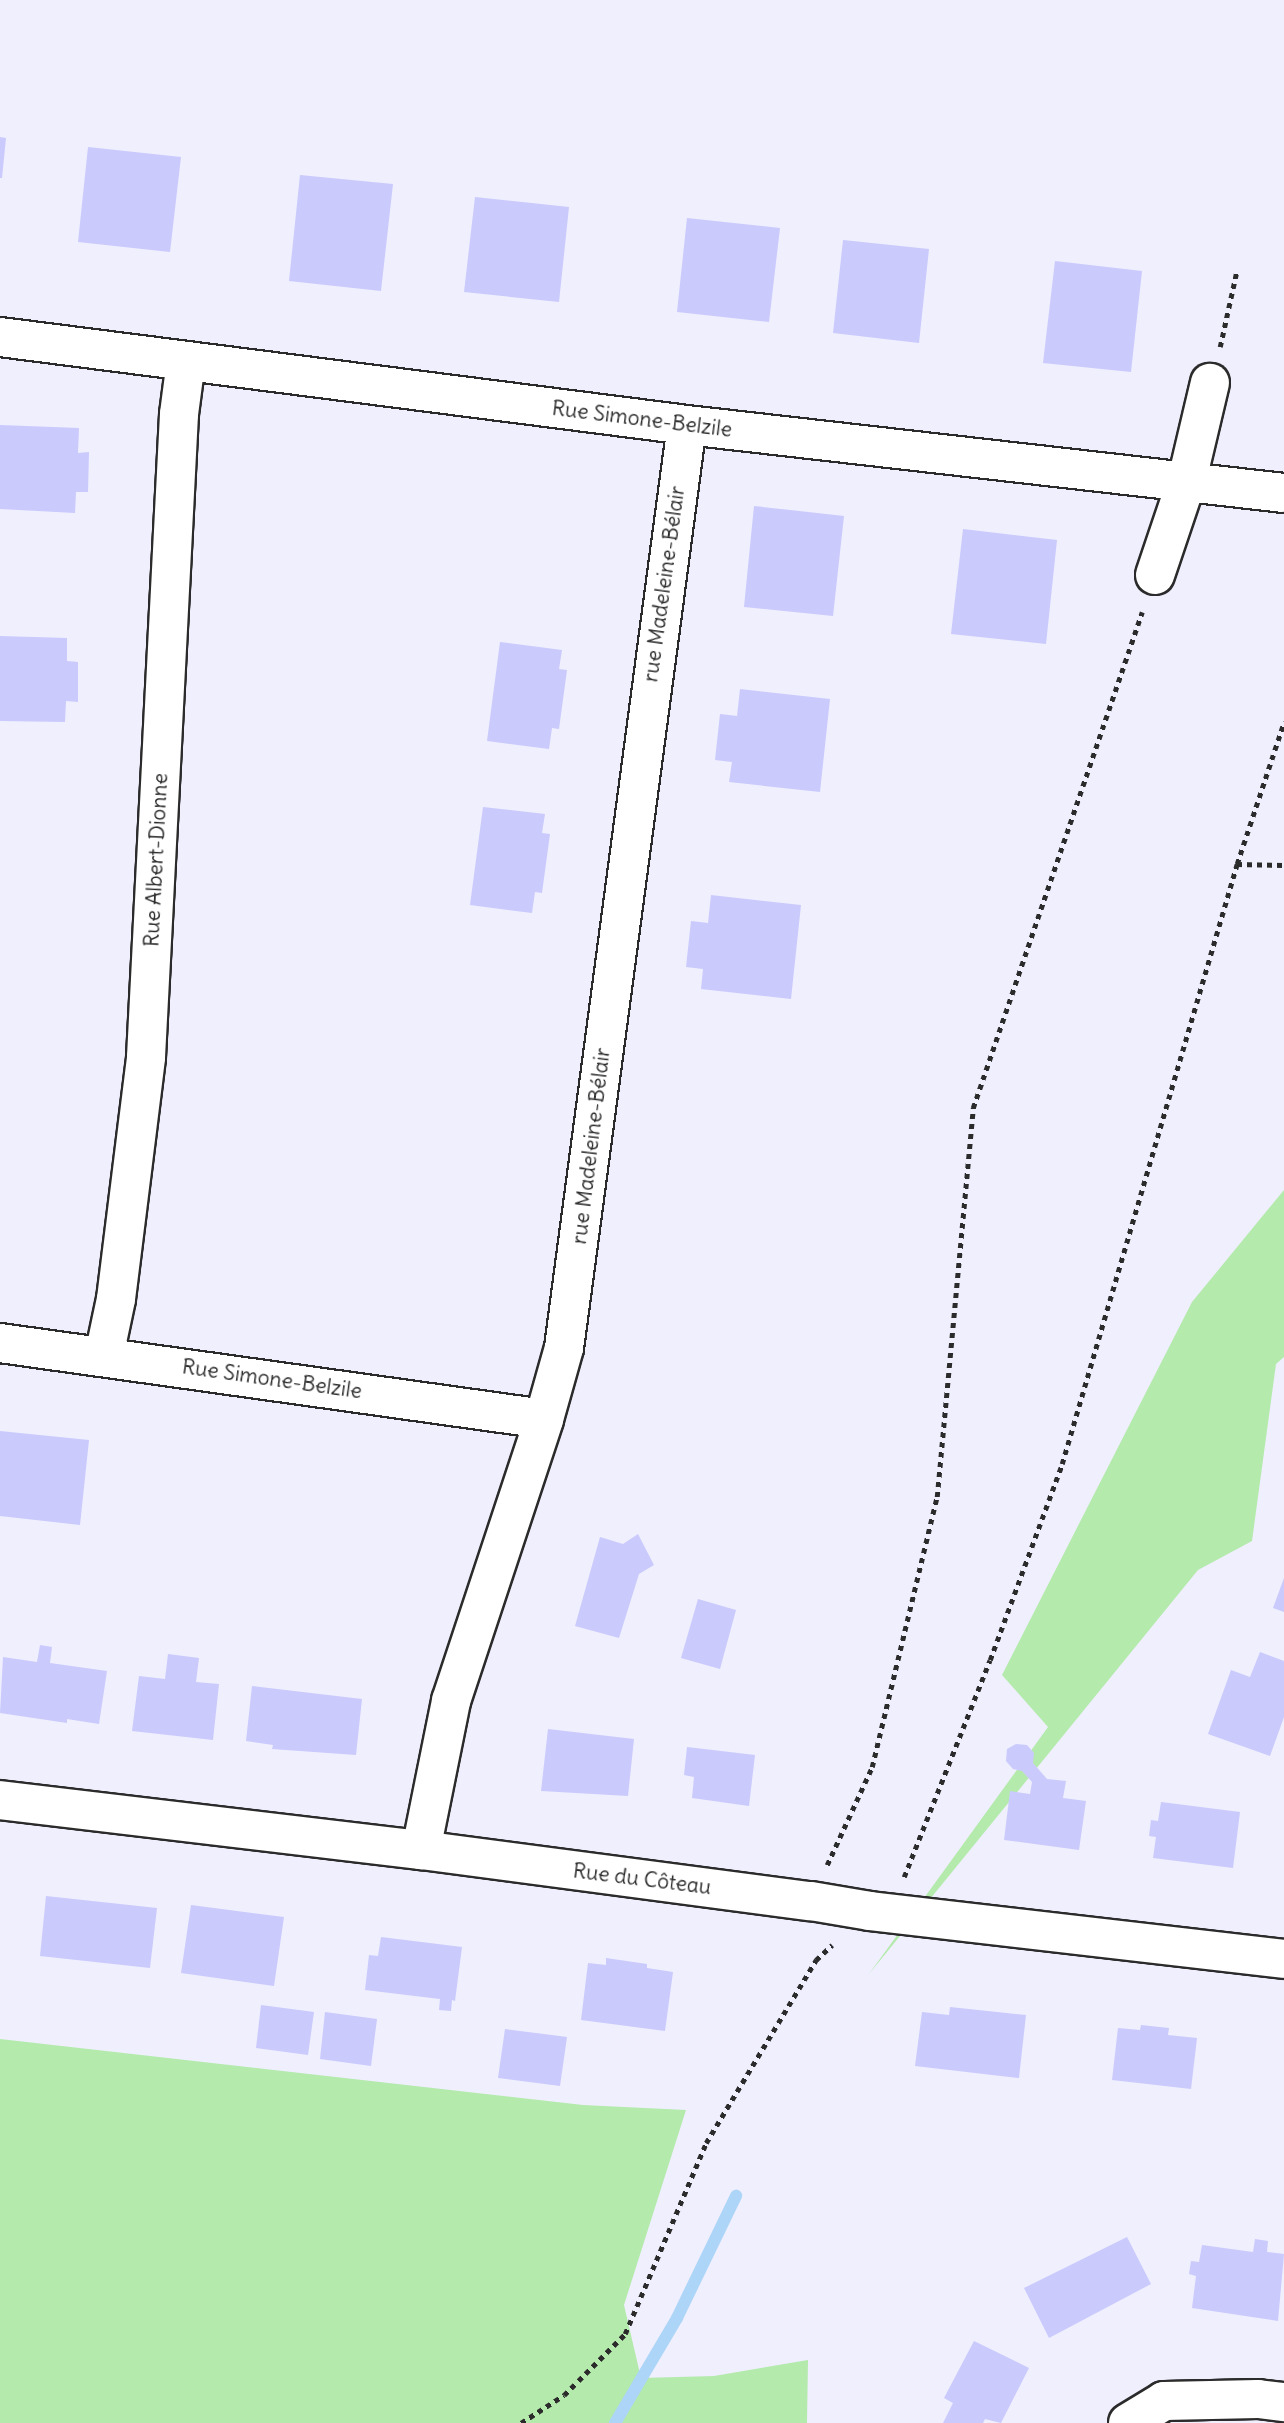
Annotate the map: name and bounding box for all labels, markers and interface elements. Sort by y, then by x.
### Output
street label: Rue Simone-Belzile [550,395,734,443]
street label: rue Madeleine-Bélair [638,484,690,684]
street label: Rue Albert-Dionne [139,772,173,948]
street label: rue Madeleine-Bélair [566,1046,616,1246]
street label: Rue Simone-Belzile [180,1354,364,1404]
street label: Rue du Côteau [572,1858,712,1900]

